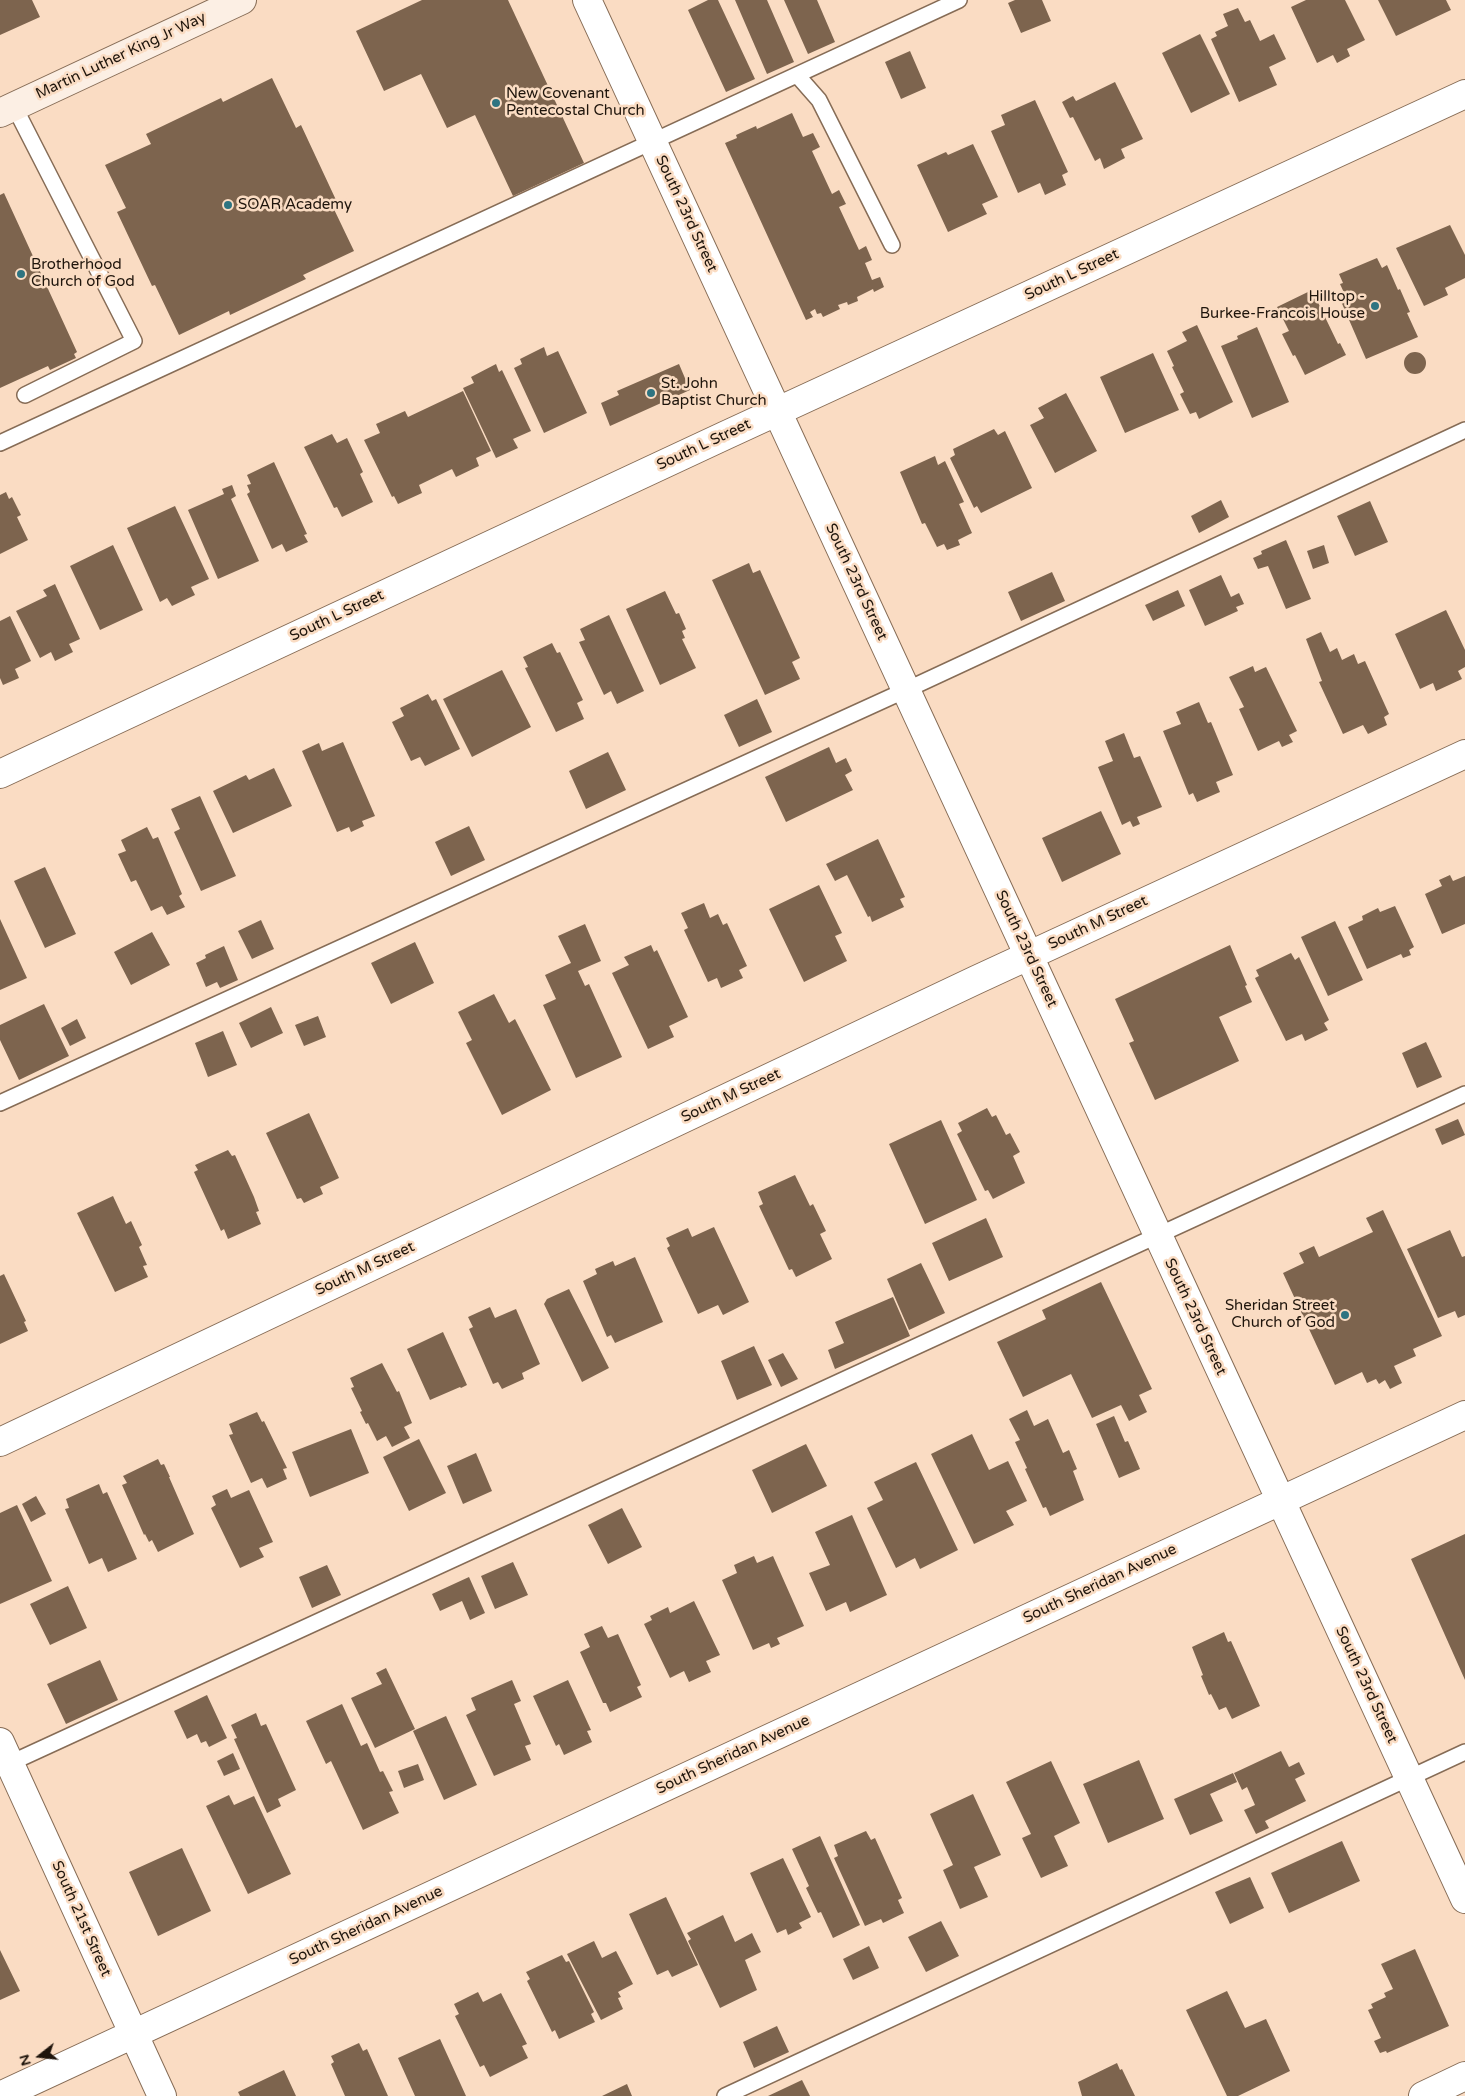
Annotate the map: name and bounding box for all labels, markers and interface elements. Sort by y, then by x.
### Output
street label: Martin Luther King Jr Way [33,9,209,103]
place label: New Covenant Pentecostal Church [506,85,645,120]
marker: New Covenant Pentecostal Church [490,97,502,109]
street label: South 23rd Street [651,153,721,275]
place label: SOAR Academy [238,196,352,214]
marker: SOAR Academy [222,199,234,211]
street label: South L Street [1022,245,1122,305]
place label: Brotherhood Church of God [31,256,135,291]
marker: Brotherhood Church of God [15,268,27,280]
place label: Hilltop - Burkee-Francois House [1200,288,1365,323]
marker: Hilltop - Burkee-Francois House [1369,300,1381,312]
place label: St. John Baptist Church [661,375,767,410]
marker: St. John Baptist Church [645,387,657,399]
street label: South L Street [654,415,754,475]
street label: South 23rd Street [821,521,891,643]
street label: South L Street [287,586,387,646]
street label: South 23rd Street [991,888,1061,1010]
street label: South M Street [1045,892,1151,954]
street label: South M Street [678,1065,784,1127]
street label: South M Street [312,1238,418,1300]
street label: South 23rd Street [1160,1256,1230,1378]
place label: Sheridan Street Church of God [1225,1297,1335,1332]
marker: Sheridan Street Church of God [1339,1309,1351,1321]
street label: South Sheridan Avenue [1020,1541,1180,1627]
street label: South 23rd Street [1331,1624,1401,1746]
street label: South Sheridan Avenue [653,1712,813,1798]
street label: South 21st Street [47,1858,115,1980]
street label: South Sheridan Avenue [286,1883,446,1969]
north arrow [15,2031,65,2081]
text: N [15,2053,35,2068]

